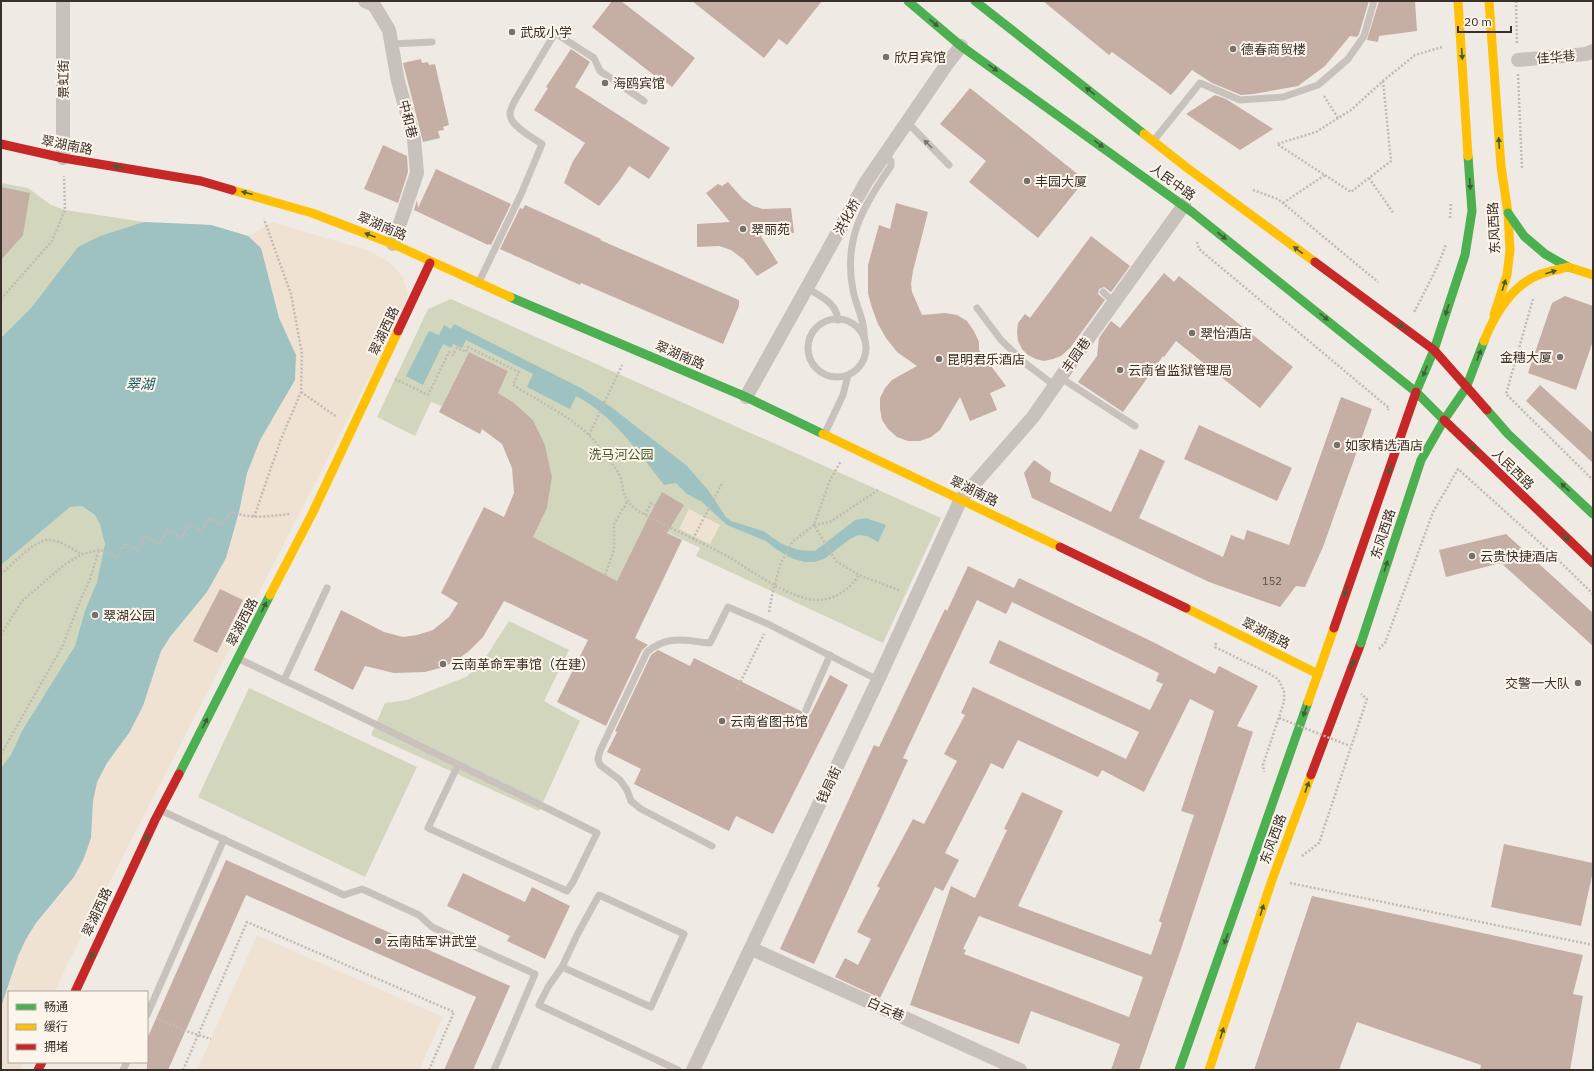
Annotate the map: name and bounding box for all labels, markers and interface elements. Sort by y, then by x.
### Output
scale bar [1458,8,1511,34]
text: 20 m [1464,14,1492,29]
one-way arrow [929,19,940,28]
place label: 武成小学 [520,24,572,41]
marker: 武成小学 [507,27,517,37]
place label: 德春商贸楼 [1241,41,1306,58]
marker: 德春商贸楼 [1228,44,1238,54]
street label: 佳华巷 [1536,47,1576,67]
one-way arrow [1458,48,1465,60]
place label: 欣月宾馆 [894,49,946,66]
marker: 欣月宾馆 [881,52,891,62]
street label: 景虹街 [55,59,72,99]
one-way arrow [988,64,998,72]
place label: 海鸥宾馆 [613,75,665,92]
marker: 海鸥宾馆 [600,78,610,88]
one-way arrow [1084,86,1095,95]
street label: 中和巷 [395,98,421,140]
street label: 翠湖南路 [40,132,94,158]
one-way arrow [1496,137,1503,149]
one-way arrow [923,139,933,149]
one-way arrow [1093,140,1104,148]
street label: 人民中路 [1147,160,1199,204]
one-way arrow [113,164,125,170]
place label: 丰园大厦 [1035,173,1087,190]
marker: 丰园大厦 [1022,176,1032,186]
one-way arrow [1467,178,1474,190]
one-way arrow [240,190,252,196]
street label: 洪化桥 [830,196,864,238]
street label: 东风西路 [1484,202,1504,254]
street label: 翠湖南路 [355,208,409,244]
place label: 翠丽苑 [751,221,790,238]
marker: 翠丽苑 [738,224,748,234]
one-way arrow [363,231,375,237]
one-way arrow [1217,232,1228,240]
one-way arrow [1293,246,1303,254]
one-way arrow [1545,269,1557,275]
one-way arrow [1501,279,1507,291]
street label: 翠湖西路 [365,304,403,358]
one-way arrow [1444,304,1450,316]
one-way arrow [1319,313,1329,322]
one-way arrow [1397,323,1408,331]
place label: 翠怡酒店 [1200,325,1252,342]
marker: 翠怡酒店 [1187,328,1197,338]
street label: 丰园巷 [1058,334,1094,376]
street label: 翠湖南路 [653,337,707,373]
one-way arrow [1476,349,1482,361]
place label: 金穗大厦 [1500,349,1552,366]
place label: 昆明君乐酒店 [947,351,1025,368]
marker: 金穗大厦 [1555,352,1565,362]
marker: 昆明君乐酒店 [934,354,944,364]
place label: 云南省监狱管理局 [1128,362,1232,379]
marker: 云南省监狱管理局 [1115,365,1125,375]
one-way arrow [1422,366,1428,377]
water label: 翠湖 [126,375,156,393]
place label: 如家精选酒店 [1345,437,1423,454]
marker: 如家精选酒店 [1332,440,1342,450]
one-way arrow [1467,442,1477,452]
street label: 人民西路 [1488,445,1538,493]
park label: 洗马河公园 [588,446,654,463]
one-way arrow [1386,463,1392,475]
street label: 翠湖南路 [947,472,1001,510]
one-way arrow [1560,482,1570,492]
street label: 东风西路 [1367,507,1399,561]
one-way arrow [1560,532,1570,542]
place label: 云贵快捷酒店 [1480,548,1558,565]
marker: 云贵快捷酒店 [1467,551,1477,561]
one-way arrow [1383,559,1389,571]
house number: 152 [1262,574,1282,588]
one-way arrow [1343,586,1349,598]
street label: 翠湖西路 [223,595,261,649]
one-way arrow [261,602,268,613]
place label: 翠湖公园 [103,607,155,624]
marker: 翠湖公园 [90,610,100,620]
street label: 翠湖南路 [1239,614,1293,652]
place label: 云南革命军事馆（在建） [451,656,594,673]
marker: 云南革命军事馆（在建） [438,659,448,669]
one-way arrow [1349,659,1355,671]
place label: 交警一大队 [1505,675,1570,692]
marker: 交警一大队 [1573,678,1583,688]
one-way arrow [1302,705,1308,717]
place label: 云南省图书馆 [730,713,808,730]
marker: 云南省图书馆 [717,716,727,726]
one-way arrow [202,717,208,729]
street label: 钱局街 [813,764,845,806]
one-way arrow [1304,781,1310,793]
street label: 东风西路 [1256,812,1290,866]
one-way arrow [143,833,149,844]
street label: 翠湖西路 [78,885,116,939]
one-way arrow [1260,903,1266,915]
place label: 云南陆军讲武堂 [386,933,477,950]
one-way arrow [1223,934,1229,946]
marker: 云南陆军讲武堂 [373,936,383,946]
one-way arrow [88,951,94,962]
legend [8,991,148,1063]
street label: 白云巷 [865,993,907,1025]
text: 畅通 [44,999,68,1014]
text: 缓行 [44,1019,68,1034]
one-way arrow [1219,1027,1225,1039]
text: 拥堵 [44,1039,68,1054]

